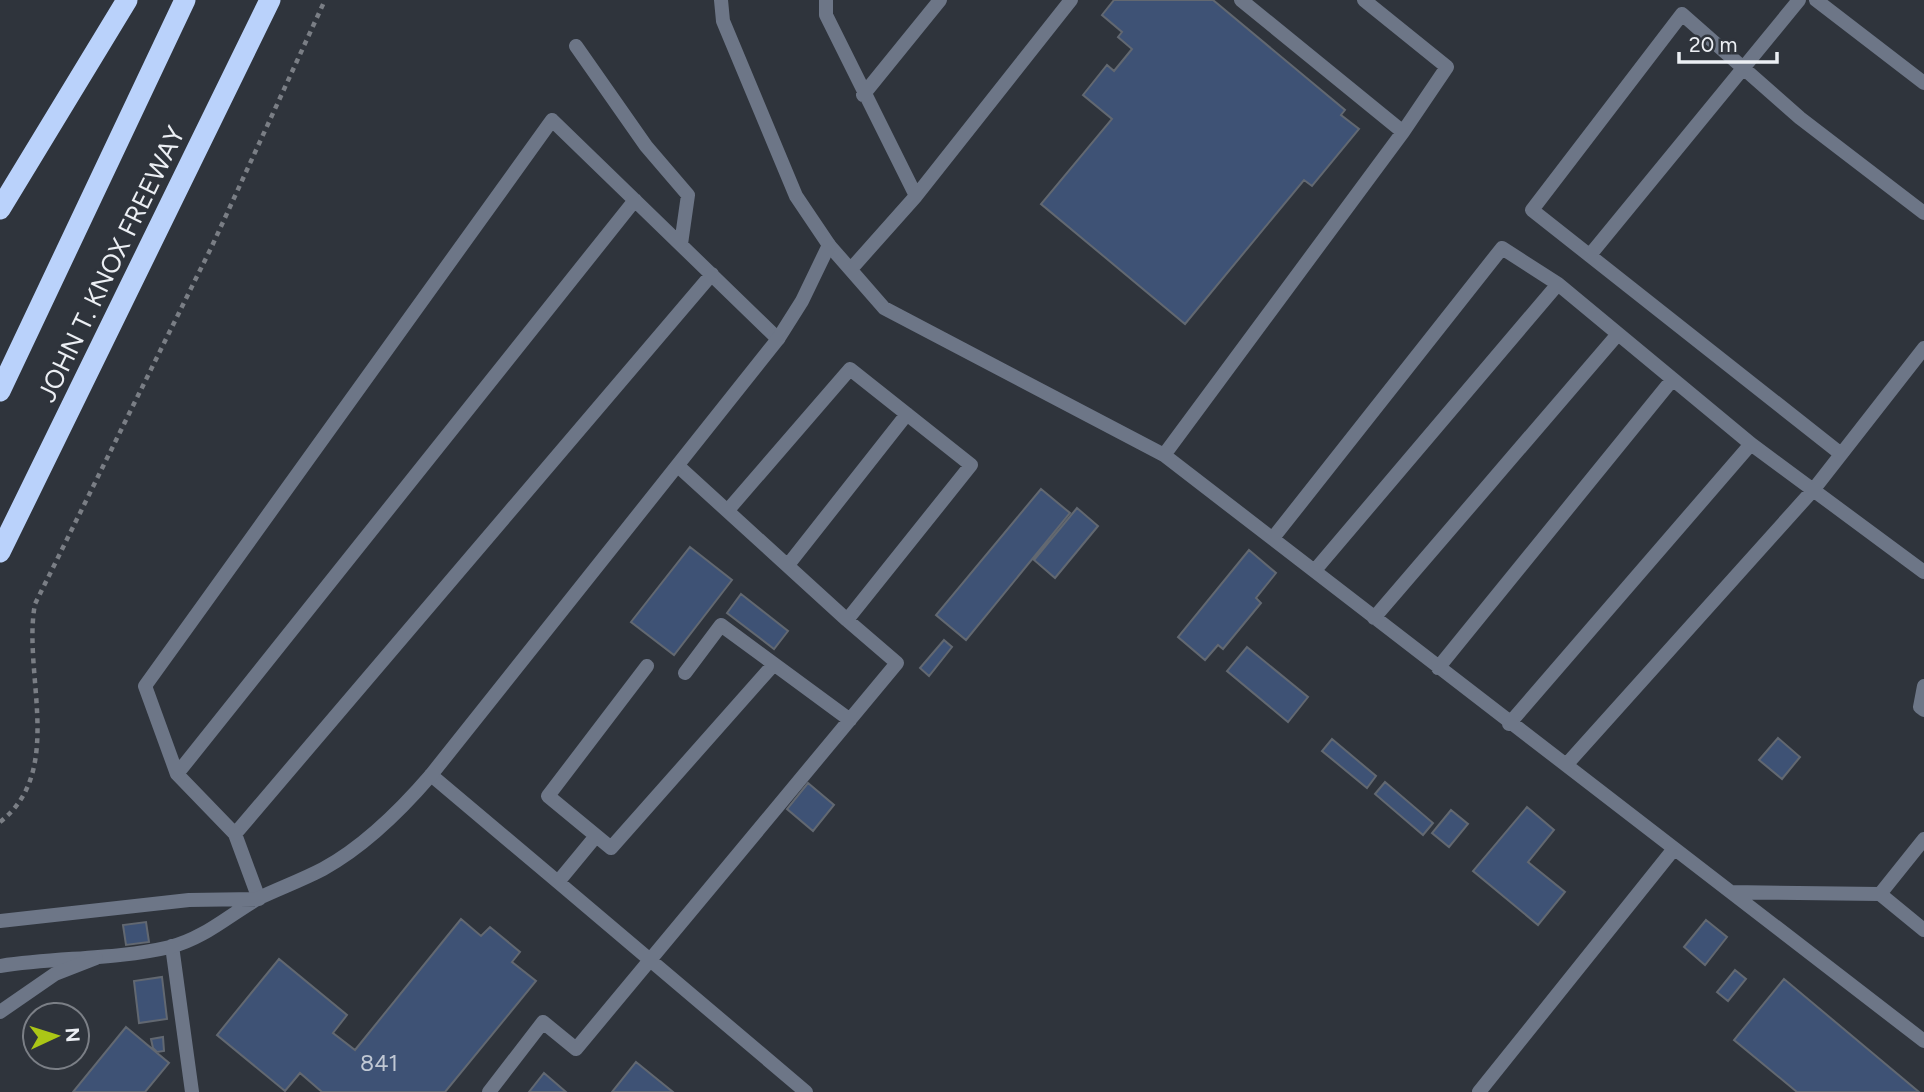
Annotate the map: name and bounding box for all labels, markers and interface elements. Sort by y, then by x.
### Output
scale bar [1679,21,1777,65]
text: 20 m [1689,32,1737,57]
street label: JOHN T. KNOX FREEWAY [30,121,192,407]
north arrow [21,1001,91,1071]
text: N [60,1027,84,1043]
house number: 841 [360,1049,398,1077]

